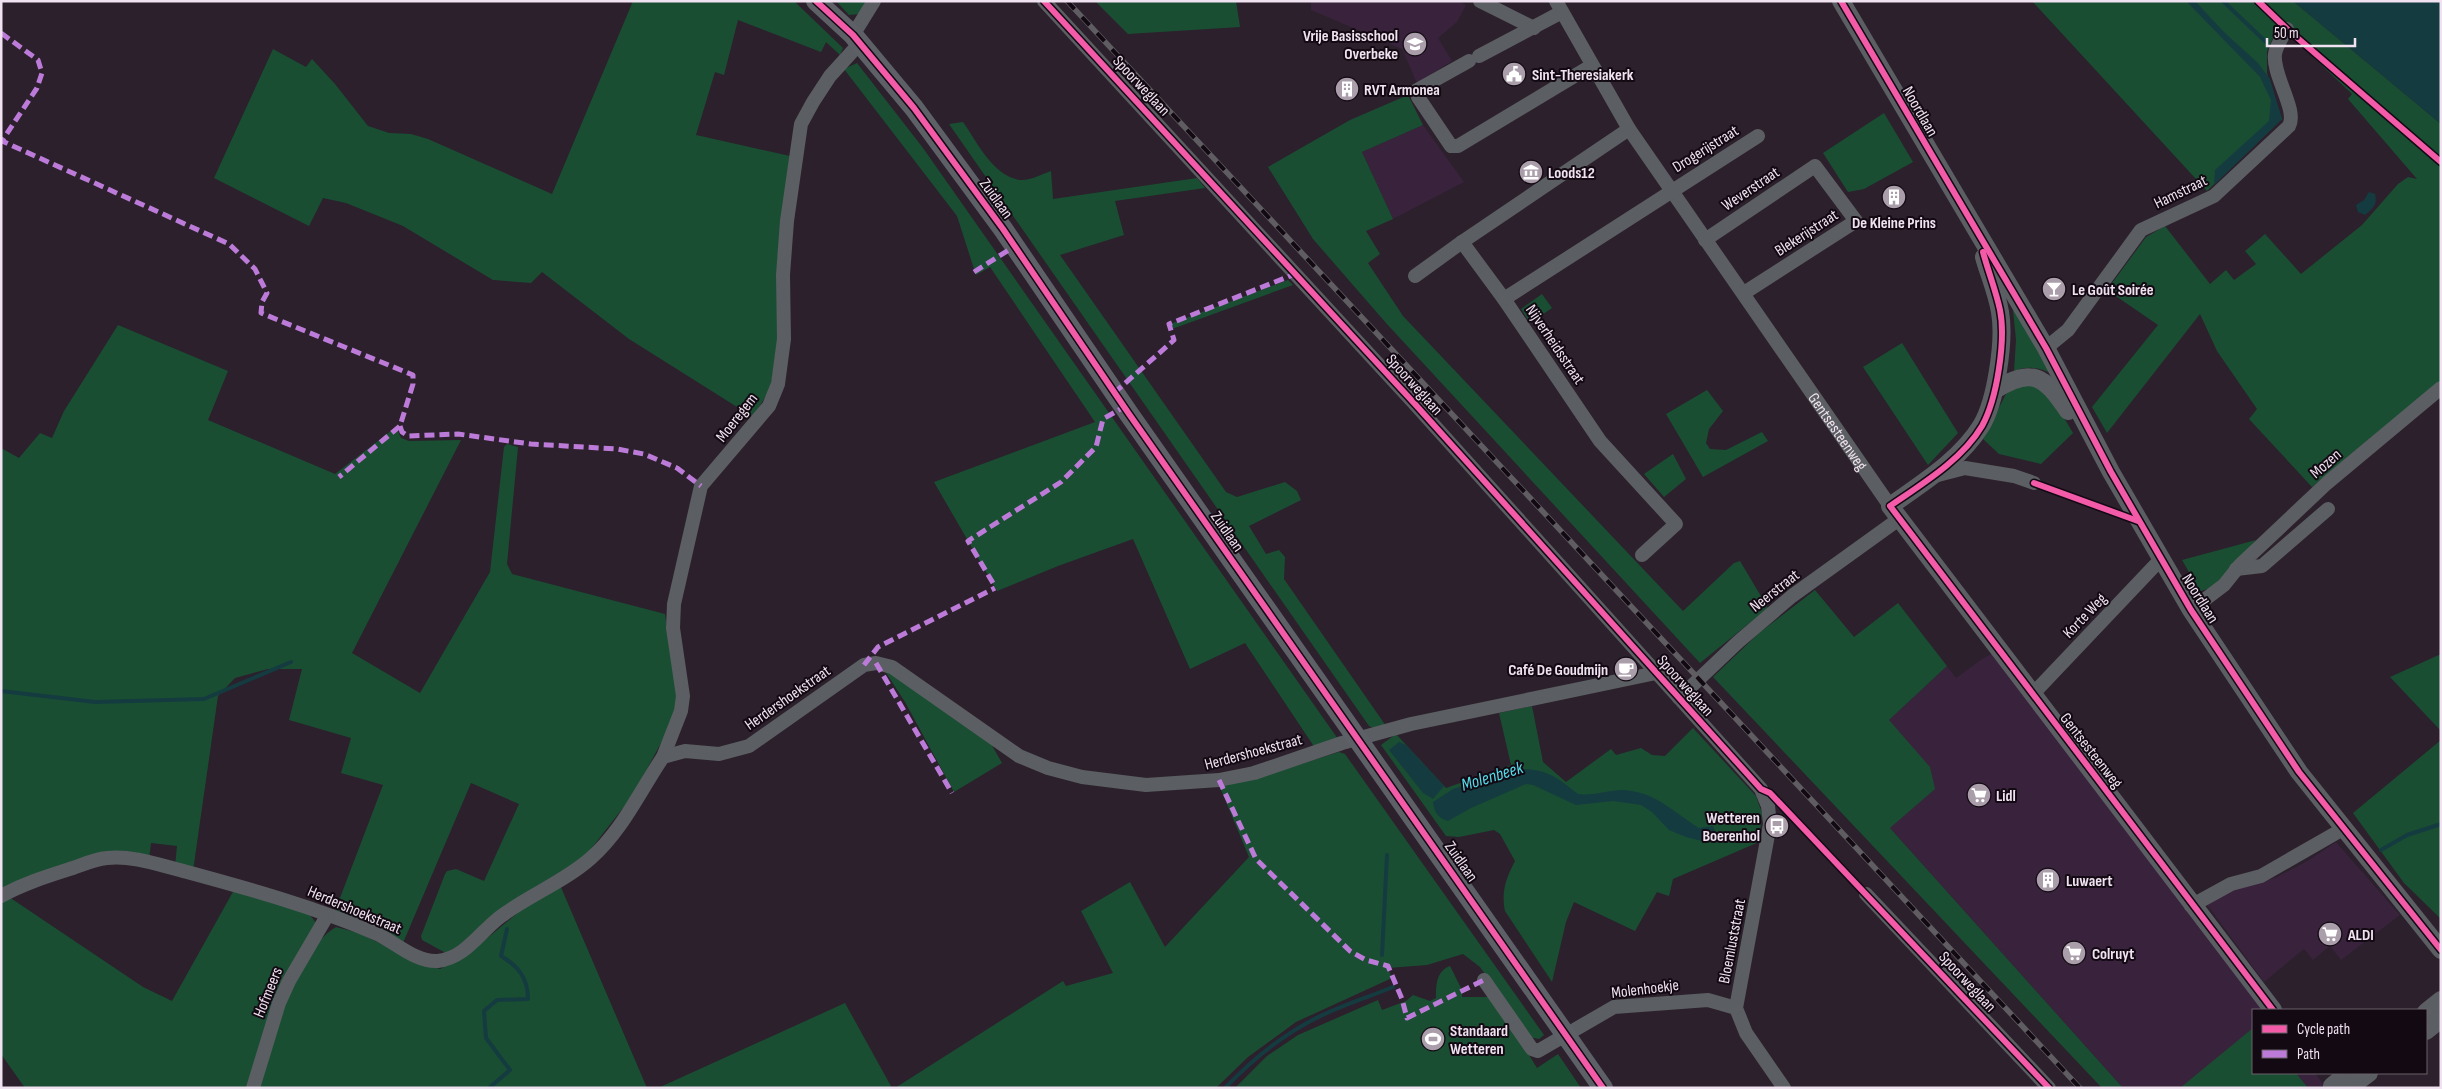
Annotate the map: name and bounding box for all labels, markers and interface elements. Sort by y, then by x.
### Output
scale bar [2267,15,2354,47]
text: 50 m [2274,24,2299,43]
place label: Vrije Basisschool Overbeke [1303,27,1398,64]
school or university icon: Vrije Basisschool Overbeke [1402,31,1428,57]
street label: Spoorweglaan [1108,52,1174,120]
public building icon: Sint-Theresiakerk [1501,61,1527,87]
place label: Sint-Theresiakerk [1532,66,1634,85]
building icon: RVT Armonea [1334,76,1360,102]
place label: RVT Armonea [1364,81,1440,100]
street label: Noordlaan [1898,83,1942,140]
street label: Drogerijstraat [1669,122,1742,177]
museum icon: Loods12 [1518,159,1544,185]
street label: Weverstraat [1718,163,1783,215]
place label: Loods12 [1548,164,1595,183]
street label: Hamstraat [2151,171,2210,213]
street label: Zuidlaan [975,175,1017,223]
building icon: De Kleine Prins [1881,184,1907,210]
street label: Blekerijstraat [1772,206,1842,261]
place label: De Kleine Prins [1852,214,1936,233]
bar icon: Le Goût Soirée [2041,276,2067,302]
place label: Le Goût Soirée [2072,281,2154,300]
street label: Nijverheidsstraat [1521,301,1588,388]
street label: Spoorweglaan [1382,351,1446,419]
street label: Moeregem [712,390,762,446]
street label: Gentsesteenweg [1803,390,1871,475]
street label: Mozen [2307,446,2345,483]
street label: Zuidlaan [1206,508,1247,556]
street label: Neerstraat [1746,566,1804,616]
street label: Noordlaan [2177,571,2222,627]
street label: Korte Weg [2059,590,2111,642]
street label: Spoorweglaan [1653,652,1717,720]
cafe icon: Café De Goudmijn [1613,656,1639,682]
place label: Café De Goudmijn [1508,661,1608,680]
street label: Herdershoekstraat [741,662,834,735]
street label: Gentsesteenweg [2056,709,2126,792]
street label: Herdershoekstraat [1203,730,1304,775]
water label: Molenbeek [1459,757,1527,796]
supermarket icon: Lidl [1966,782,1992,808]
place label: Lidl [1996,787,2016,806]
place label: Wetteren Boerenhol [1703,809,1760,846]
bus stop icon: Wetteren Boerenhol [1764,813,1790,839]
street label: Zuidlaan [1440,838,1481,886]
building icon: Luwaert [2035,867,2061,893]
place label: Luwaert [2066,872,2113,891]
street label: Herdershoekstraat [305,882,404,939]
street label: Bloemluststraat [1715,897,1750,985]
supermarket icon: ALDI [2317,921,2343,947]
place label: ALDI [2347,926,2374,945]
supermarket icon: Colruyt [2061,940,2087,966]
place label: Colruyt [2092,945,2134,964]
street label: Spoorweglaan [1934,948,2000,1016]
street label: Hofmeers [250,964,287,1020]
street label: Molenhoekje [1610,976,1680,1003]
legend [2252,1009,2427,1074]
text: Cycle path [2297,1020,2350,1039]
place label: Standaard Wetteren [1450,1022,1508,1059]
sports icon: Standaard Wetteren [1420,1026,1446,1052]
text: Path [2297,1045,2320,1064]

